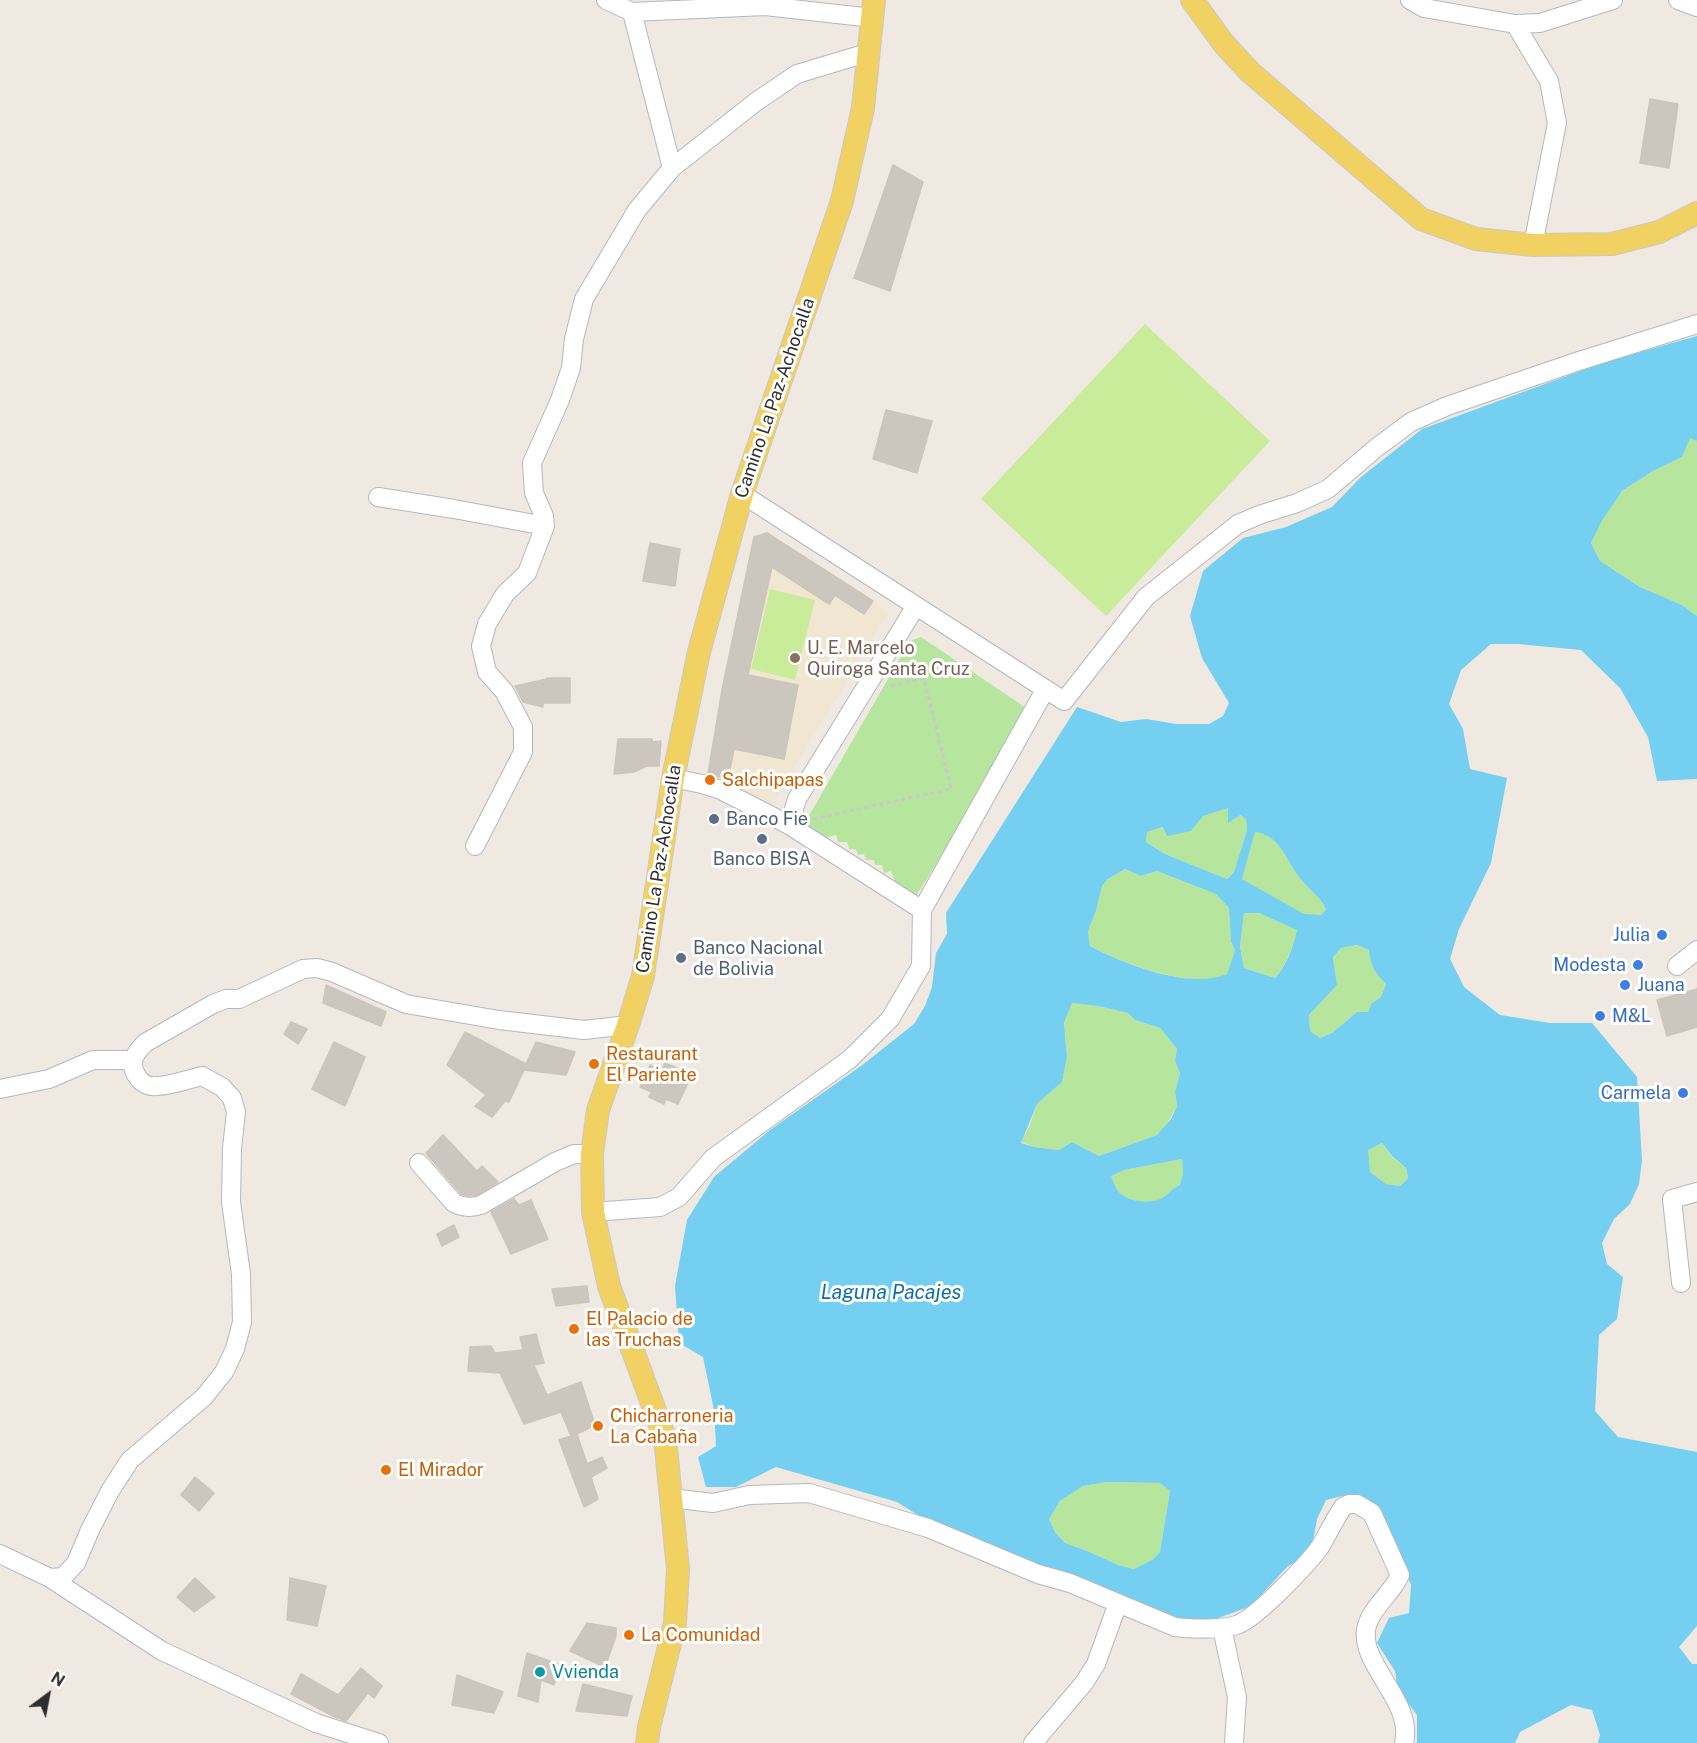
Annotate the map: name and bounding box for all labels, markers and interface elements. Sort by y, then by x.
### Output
street label: Camino La Paz-Achocalla [731,295,819,501]
place label: U. E. Marcelo Quiroga Santa Cruz [807,637,970,680]
marker: U. E. Marcelo Quiroga Santa Cruz [788,651,802,665]
street label: Camino La Paz-Achocalla [632,763,686,975]
place label: Salchipapas [722,769,824,791]
marker: Salchipapas [703,773,717,787]
place label: Banco Fie [726,808,808,830]
marker: Banco Fie [707,812,721,826]
marker: Banco BISA [755,832,769,846]
place label: Banco BISA [713,848,811,870]
place label: Julia [1613,924,1650,946]
marker: Julia [1655,928,1669,942]
place label: Banco Nacional de Bolivia [693,937,823,980]
marker: Banco Nacional de Bolivia [674,951,688,965]
place label: Modesta [1553,954,1626,976]
marker: Modesta [1631,958,1645,972]
place label: Juana [1637,974,1685,996]
marker: Juana [1618,978,1632,992]
place label: M&L [1612,1005,1651,1027]
marker: M&L [1593,1009,1607,1023]
place label: Restaurant El Pariente [606,1043,698,1086]
marker: Restaurant El Pariente [587,1057,601,1071]
place label: Carmela [1601,1082,1671,1104]
marker: Carmela [1676,1086,1690,1100]
water label: Laguna Pacajes [821,1281,961,1305]
place label: El Palacio de las Truchas [586,1308,693,1350]
marker: El Palacio de las Truchas [567,1322,581,1336]
place label: Chicharroneria La Cabaña [610,1405,733,1448]
marker: Chicharroneria La Cabaña [591,1419,605,1433]
place label: El Mirador [398,1459,484,1481]
marker: El Mirador [379,1463,393,1477]
place label: La Comunidad [641,1624,760,1646]
marker: La Comunidad [622,1628,636,1642]
place label: Vvienda [552,1661,619,1683]
north arrow [18,1665,78,1725]
marker: Vvienda [533,1665,547,1679]
text: N [47,1668,68,1691]

